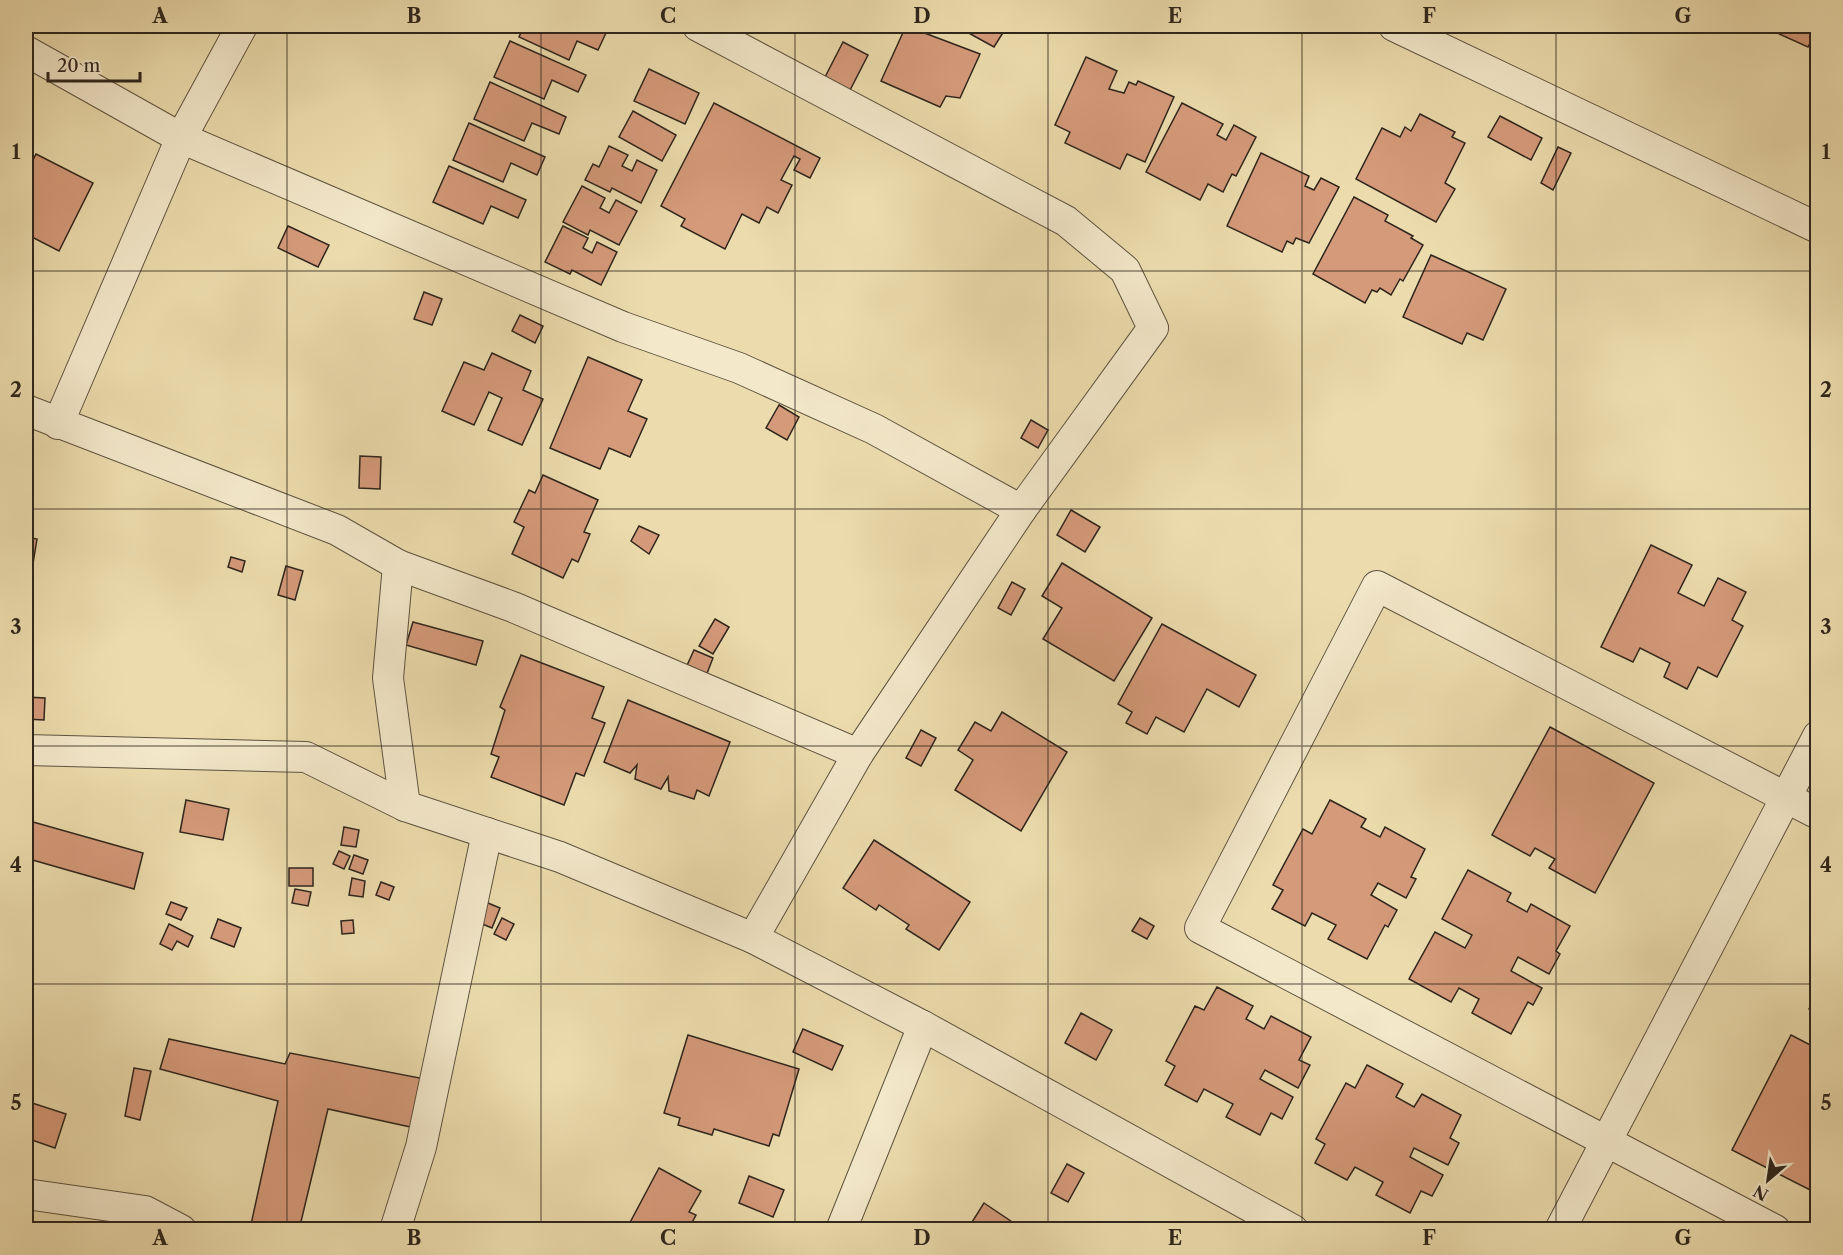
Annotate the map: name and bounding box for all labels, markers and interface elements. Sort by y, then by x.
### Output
text: A [151,4,168,28]
text: B [407,4,422,28]
text: C [660,4,676,28]
text: D [913,4,931,28]
text: E [1168,4,1182,28]
text: F [1422,4,1436,28]
text: G [1675,4,1692,28]
scale bar [48,45,140,83]
text: 20 m [57,55,101,77]
text: 1 [12,140,21,164]
text: 1 [1822,140,1831,164]
text: 2 [10,378,22,402]
text: 2 [1820,378,1832,402]
text: 3 [10,615,22,639]
text: 3 [1820,615,1832,639]
text: 4 [10,853,22,877]
text: 4 [1820,853,1832,877]
text: 5 [10,1091,22,1115]
text: 5 [1820,1091,1832,1115]
north arrow [1738,1150,1798,1210]
text: N [1750,1181,1772,1205]
text: A [151,1226,168,1250]
text: B [407,1226,422,1250]
text: C [660,1226,676,1250]
text: D [913,1226,931,1250]
text: E [1168,1226,1182,1250]
text: F [1422,1226,1436,1250]
text: G [1675,1226,1692,1250]

